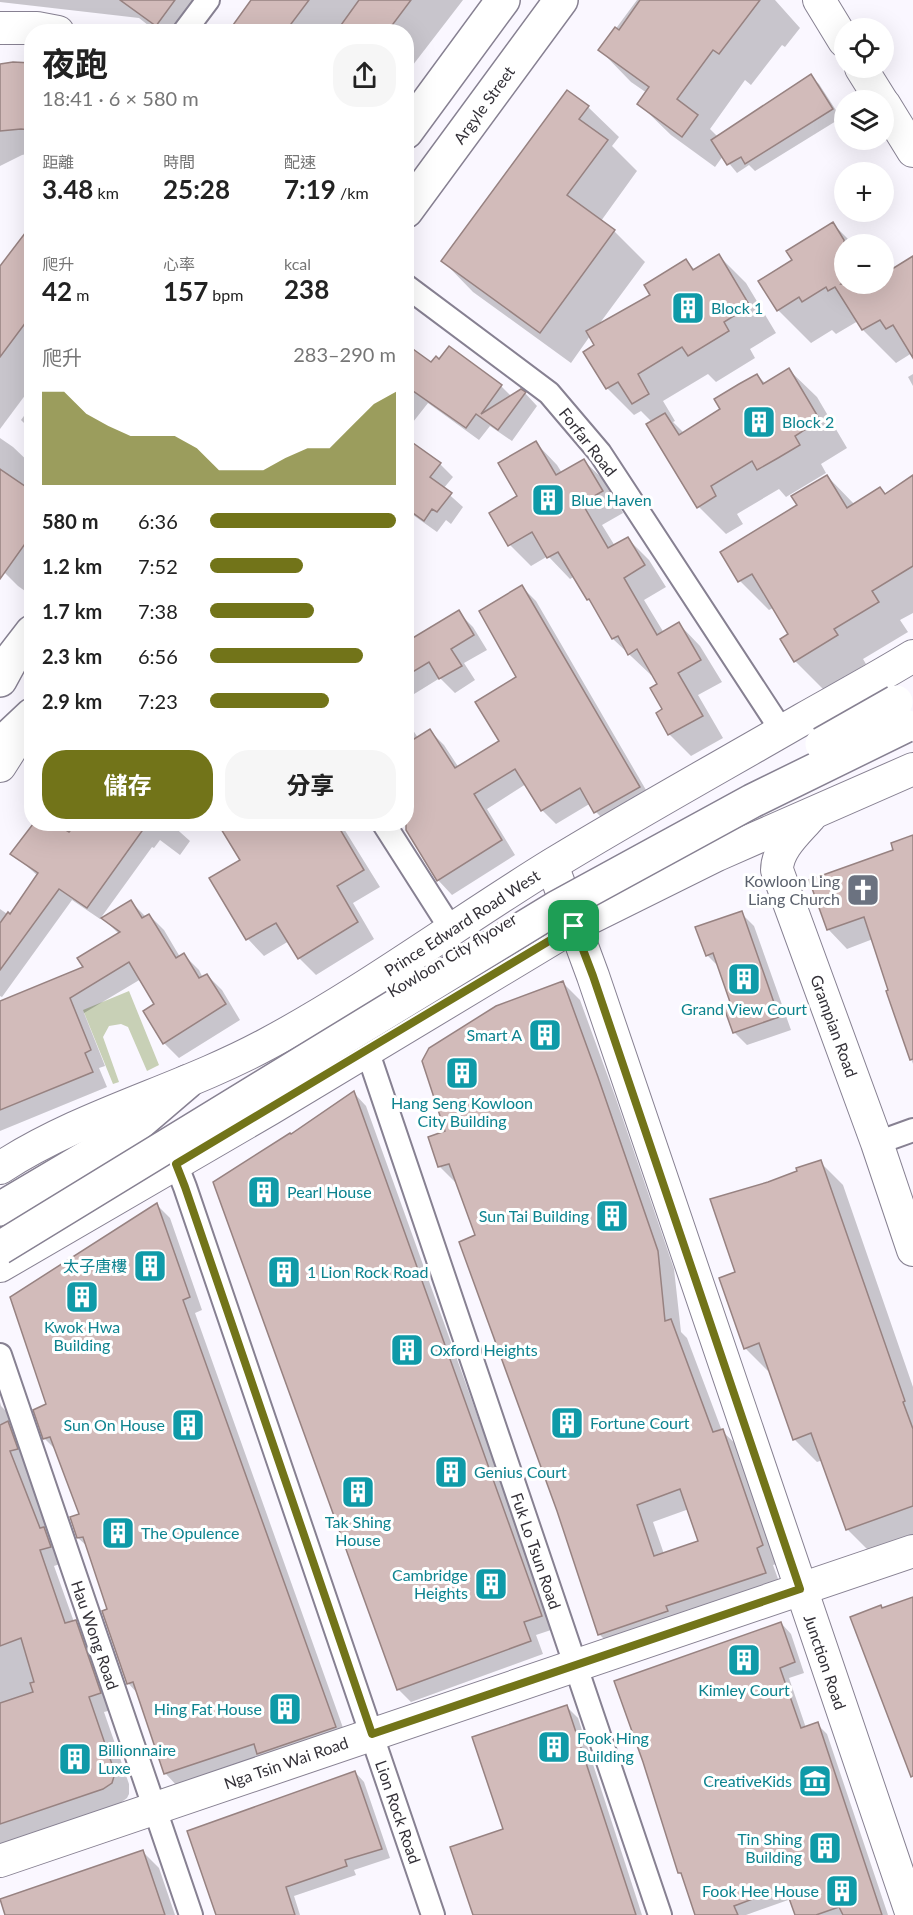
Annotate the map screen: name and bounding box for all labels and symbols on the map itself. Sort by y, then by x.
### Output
street label: Argyle Street [449,62,518,147]
building icon: Block 1 [670,290,706,326]
place label: Block 1 [711,298,763,317]
street label: Forfar Road [556,404,621,480]
building icon: Block 2 [741,404,777,440]
place label: Block 2 [782,412,834,431]
building icon: Blue Haven [530,482,566,518]
place label: Blue Haven [571,490,652,509]
street label: Prince Edward Road West [381,865,543,980]
place label: Kowloon Ling Liang Church [744,871,840,908]
church icon: Kowloon Ling Liang Church [845,872,881,908]
pin [548,900,599,951]
street label: Kowloon City flyover [384,908,520,1001]
building icon: Grand View Court [726,961,762,997]
street label: Grampian Road [807,972,862,1080]
place label: Grand View Court [681,999,807,1018]
building icon: Smart A [527,1017,563,1053]
place label: Smart A [466,1025,522,1044]
building icon: Hang Seng Kowloon City Building [444,1055,480,1091]
place label: Hang Seng Kowloon City Building [391,1093,533,1130]
building icon: Pearl House [246,1174,282,1210]
place label: Pearl House [287,1182,372,1201]
building icon: Sun Tai Building [594,1198,630,1234]
place label: Sun Tai Building [479,1206,589,1225]
building icon: 太子唐樓 [132,1248,168,1284]
building icon: 1 Lion Rock Road [266,1254,302,1290]
place label: 太子唐樓 [63,1256,127,1275]
place label: 1 Lion Rock Road [307,1262,428,1281]
building icon: Kwok Hwa Building [64,1279,100,1315]
place label: Kwok Hwa Building [44,1317,120,1354]
building icon: Oxford Heights [389,1332,425,1368]
place label: Oxford Heights [430,1340,538,1359]
building icon: Fortune Court [549,1405,585,1441]
building icon: Sun On House [170,1407,206,1443]
place label: Fortune Court [590,1413,690,1432]
place label: Sun On House [64,1415,165,1434]
building icon: Genius Court [433,1454,469,1490]
place label: Genius Court [474,1462,567,1481]
building icon: Tak Shing House [340,1474,376,1510]
street label: Fuk Lo Tsun Road [508,1490,565,1612]
place label: Tak Shing House [325,1512,391,1549]
building icon: The Opulence [100,1515,136,1551]
place label: The Opulence [141,1523,239,1542]
place label: Cambridge Heights [392,1565,468,1602]
building icon: Cambridge Heights [473,1566,509,1602]
street label: Hau Wong Road [68,1578,123,1692]
street label: Junction Road [800,1612,851,1712]
building icon: Kimley Court [726,1642,762,1678]
place label: Kimley Court [698,1680,790,1699]
building icon: Hing Fat House [267,1691,303,1727]
place label: Hing Fat House [154,1699,262,1718]
place label: Fook Hing Building [577,1728,649,1765]
building icon: Fook Hing Building [536,1729,572,1765]
street label: Nga Tsin Wai Road [221,1732,350,1793]
place label: Billionnaire Luxe [98,1740,176,1777]
building icon: Billionnaire Luxe [57,1741,93,1777]
street label: Lion Rock Road [372,1758,425,1866]
museum icon: CreativeKids [797,1763,833,1799]
place label: CreativeKids [703,1771,792,1790]
place label: Tin Shing Building [737,1829,802,1866]
building icon: Tin Shing Building [807,1830,843,1866]
building icon: Fook Hee House [824,1873,860,1909]
place label: Fook Hee House [702,1881,819,1900]

